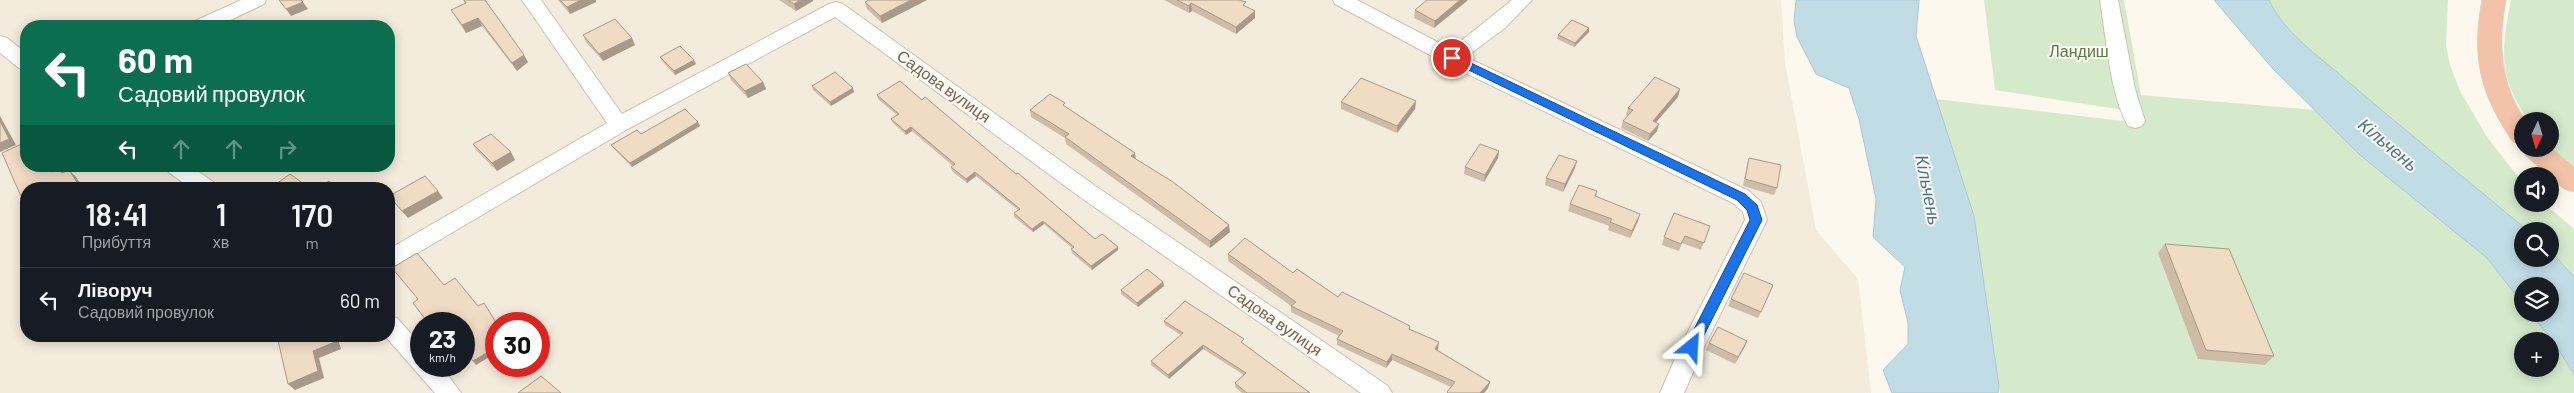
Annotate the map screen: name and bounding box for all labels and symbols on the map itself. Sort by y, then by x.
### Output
pin [1431,37,1473,79]
park label: Ландиш [2049,41,2109,60]
street label: Садова вулиця [894,45,995,126]
north arrow [2514,112,2559,158]
water label: Кільчень [2354,113,2423,176]
water label: Кільчень [1911,153,1947,227]
street label: Садова вулиця [1224,280,1326,359]
speed limit sign: 30 [485,312,550,377]
position arrow [1665,320,1717,372]

